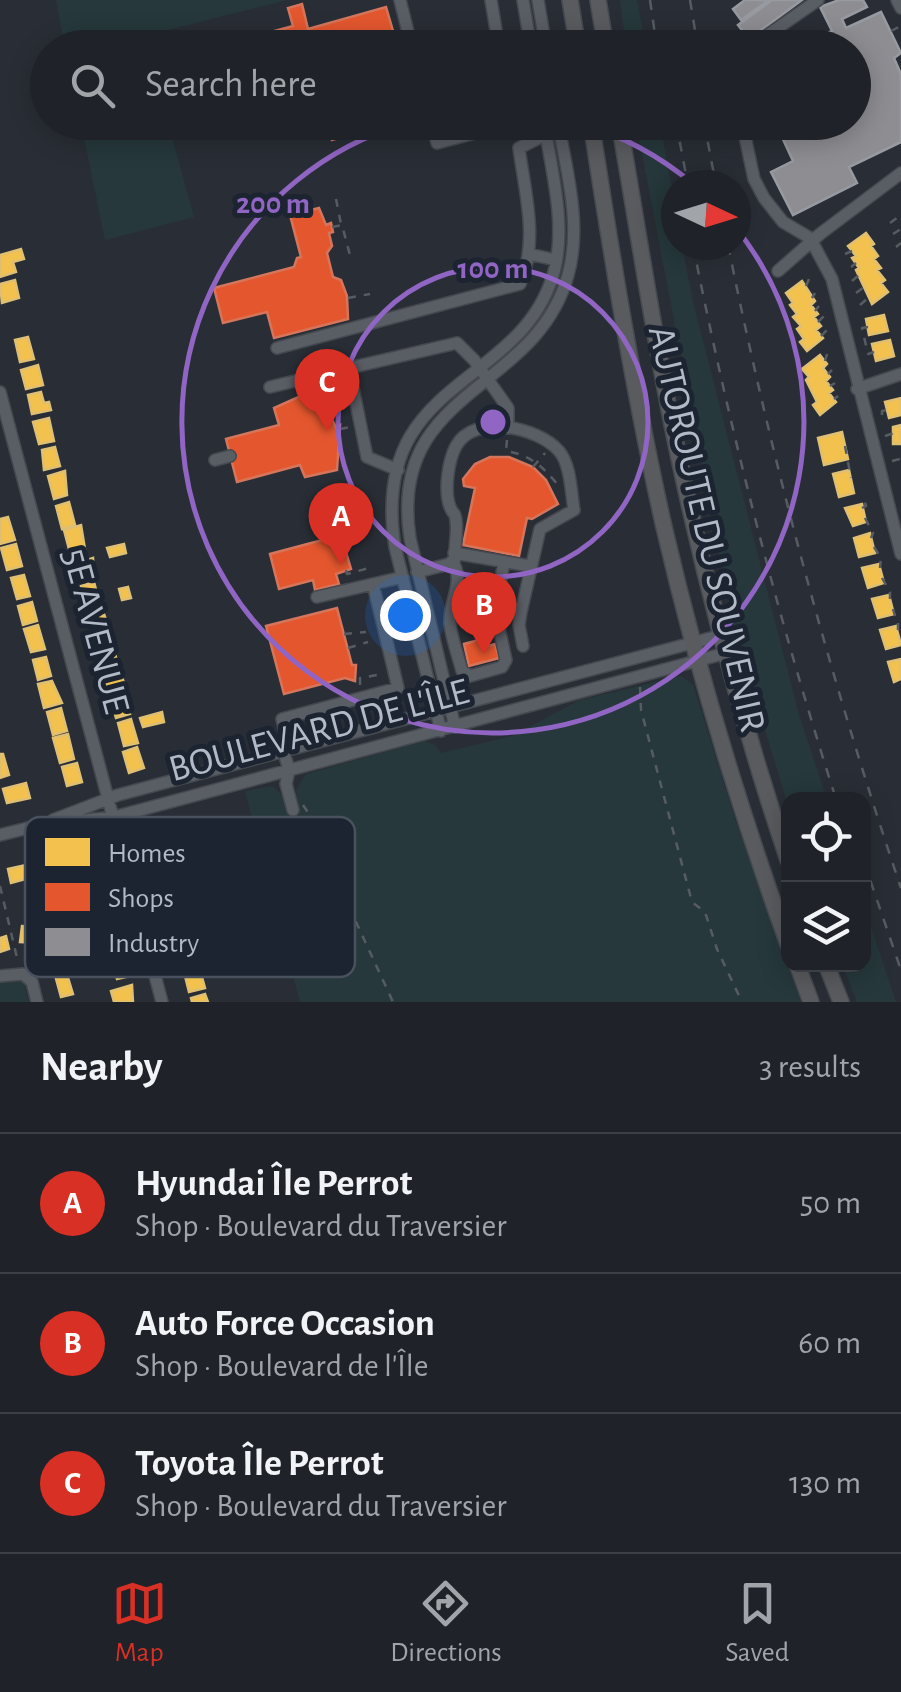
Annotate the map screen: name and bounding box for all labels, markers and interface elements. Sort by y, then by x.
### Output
search box [30,30,871,140]
icon: search [65,58,120,113]
text: Search here [145,66,317,104]
north arrow [661,170,751,260]
text: 200 m [236,189,310,219]
text: 100 m [458,254,528,284]
street label: AUTOROUTE DU SOUVENIR [641,322,771,736]
pin: C [294,348,360,431]
centre of rings [475,404,511,440]
pin: A [308,482,374,565]
street label: 5E AVENUE [55,544,135,718]
pin: B [452,572,516,654]
your location [380,590,431,641]
street label: BOULEVARD DE L'ÎLE [164,670,473,789]
map controls [781,792,871,972]
button: locate [781,792,871,882]
legend [25,817,355,977]
text: Homes [108,840,186,868]
button: layers [781,882,871,972]
text: Shops [108,885,174,913]
text: Industry [108,930,199,958]
text: Nearby [40,1046,163,1088]
text: 3 results [759,1051,861,1083]
text: Hyundai Île Perrot [135,1165,412,1203]
text: A [63,1187,82,1219]
text: 50 m [800,1187,861,1219]
text: Shop · Boulevard du Traversier [135,1210,507,1242]
text: Auto Force Occasion [135,1305,435,1343]
text: B [63,1327,82,1359]
text: 60 m [798,1327,861,1359]
text: Shop · Boulevard de l'Île [135,1350,429,1382]
text: Toyota Île Perrot [135,1445,384,1483]
text: C [64,1467,81,1499]
text: 130 m [789,1467,861,1499]
text: Shop · Boulevard du Traversier [135,1490,507,1522]
tab: Map [112,1576,167,1670]
tab: Directions [390,1576,502,1670]
tab: Saved [725,1576,789,1670]

